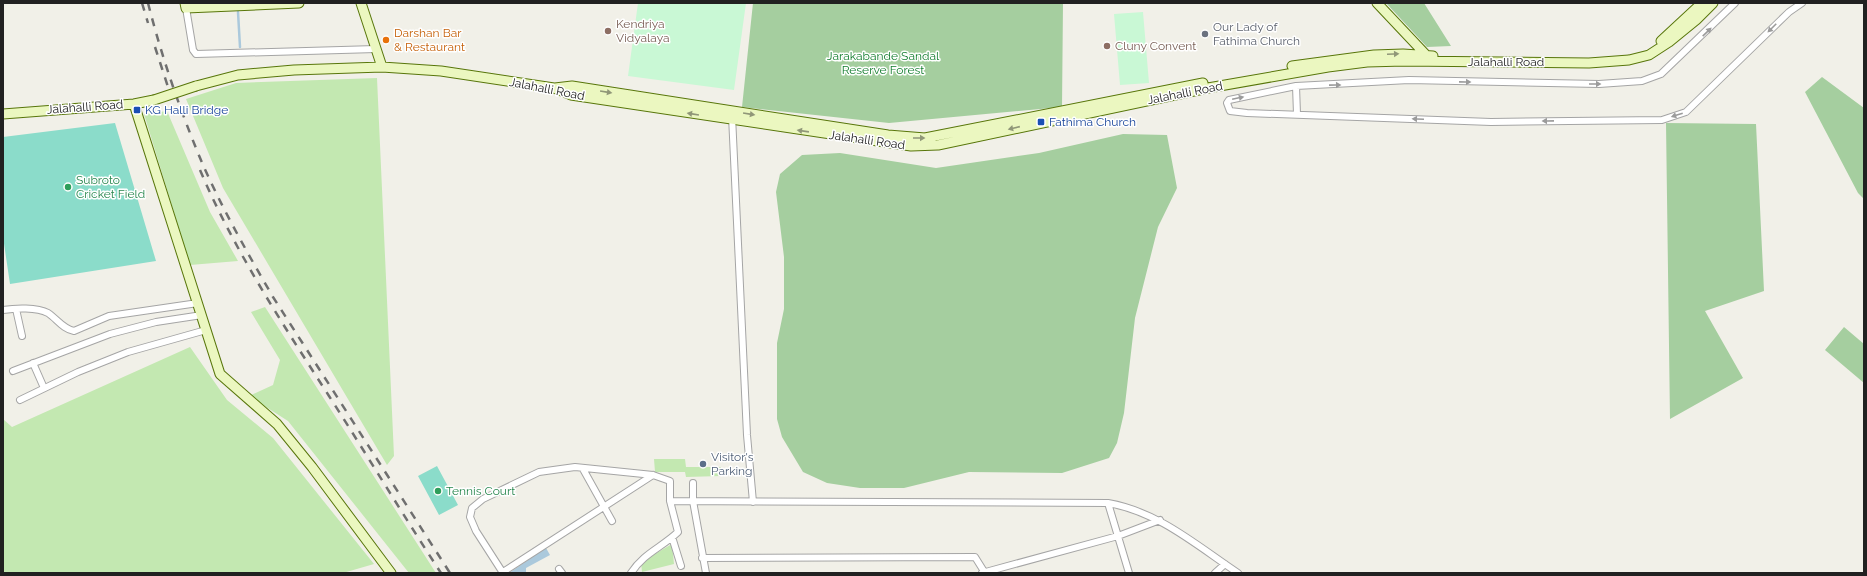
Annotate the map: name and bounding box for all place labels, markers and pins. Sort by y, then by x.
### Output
place label: Kendriya Vidyalaya [616,17,670,45]
place label: Our Lady of Fathima Church [1213,20,1300,48]
place label: Darshan Bar & Restaurant [394,26,465,54]
marker: Kendriya Vidyalaya [603,26,613,36]
marker: Our Lady of Fathima Church [1200,29,1210,39]
marker: Darshan Bar & Restaurant [381,35,391,45]
place label: Cluny Convent [1115,39,1196,53]
marker: Cluny Convent [1102,41,1112,51]
place label: KG Halli Bridge [145,103,228,117]
marker: KG Halli Bridge [132,105,142,115]
place label: Fathima Church [1049,115,1136,129]
marker: Fathima Church [1036,117,1046,127]
place label: Subroto Cricket Field [76,173,145,201]
marker: Subroto Cricket Field [63,182,73,192]
place label: Visitor's Parking [711,450,754,478]
marker: Visitor's Parking [698,459,708,469]
place label: Tennis Court [446,484,515,498]
marker: Tennis Court [433,486,443,496]

